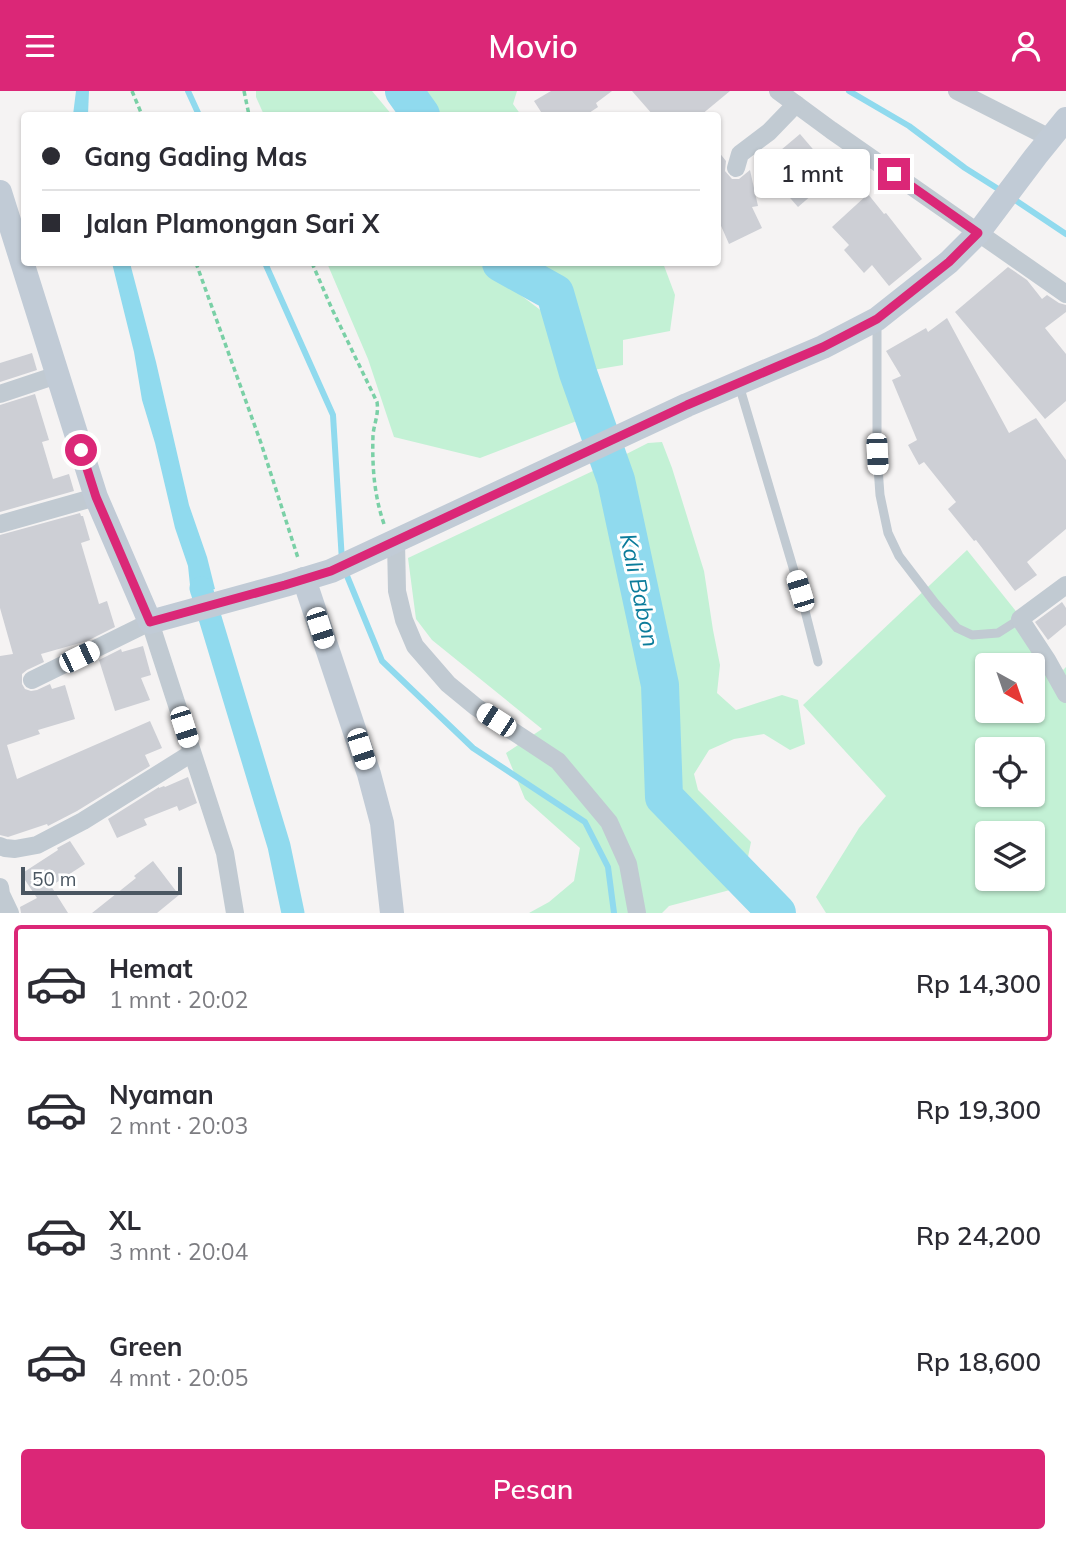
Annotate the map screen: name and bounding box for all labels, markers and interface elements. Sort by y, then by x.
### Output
text: Movio [488,26,578,66]
icon: menu [21,27,59,65]
icon: person [1007,27,1045,65]
text: Gang Gading Mas [84,140,307,173]
callout: 1 mnt [754,149,870,199]
route end [878,158,910,190]
text: 1 mnt [781,159,843,188]
text: Jalan Plamongan Sari X [84,207,379,240]
car [866,432,889,476]
route start [65,434,97,466]
water label: Kali Babon [614,531,666,649]
car [784,568,817,614]
car [304,605,337,651]
car [56,638,103,676]
north arrow [975,653,1045,723]
map controls [975,653,1045,891]
car [473,700,520,740]
car [168,704,201,750]
car [345,726,378,772]
button: locate [975,737,1045,807]
button: layers [975,821,1045,891]
scale bar [21,864,182,896]
text: 50 m [32,867,76,891]
icon: car [25,952,88,1015]
text: Hemat [109,952,193,985]
text: Rp 14,300 [916,967,1041,1000]
text: 1 mnt · 20:02 [109,985,248,1014]
icon: car [25,1078,88,1141]
text: Nyaman [109,1078,214,1111]
text: Rp 19,300 [916,1093,1041,1126]
text: 2 mnt · 20:03 [109,1111,248,1140]
icon: car [25,1204,88,1267]
text: XL [109,1204,141,1237]
text: Rp 24,200 [916,1219,1041,1252]
text: 3 mnt · 20:04 [109,1237,248,1266]
icon: car [25,1330,88,1393]
text: Green [109,1330,182,1363]
text: Rp 18,600 [916,1345,1041,1378]
text: 4 mnt · 20:05 [109,1363,248,1392]
button: Pesan [21,1449,1045,1529]

